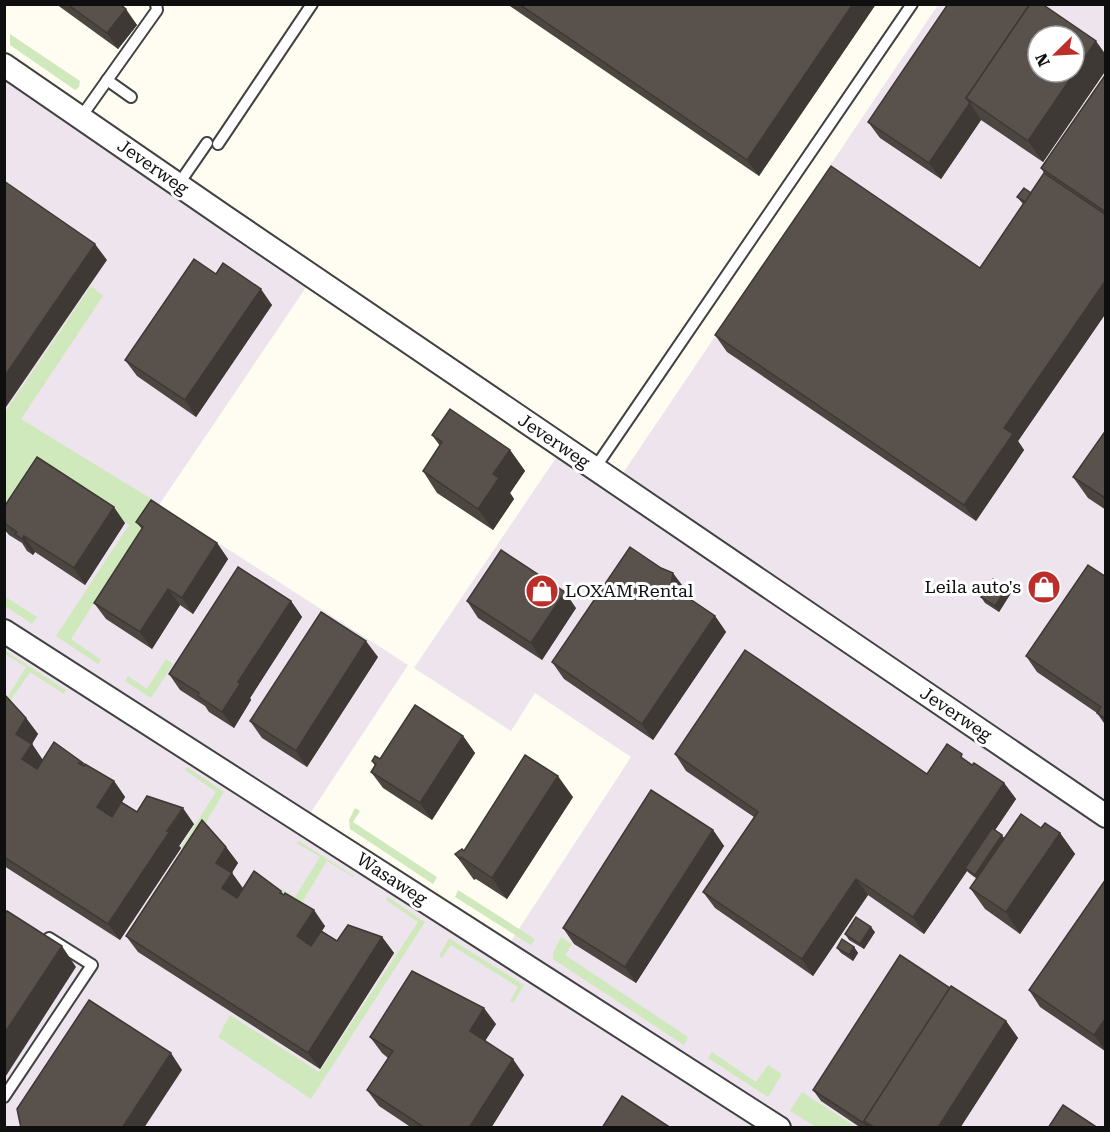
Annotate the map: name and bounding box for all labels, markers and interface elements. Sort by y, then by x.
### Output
north arrow [1026,24,1086,84]
text: N [1032,50,1054,69]
street label: Jeverweg [114,135,193,199]
street label: Jeverweg [514,409,595,473]
shop icon: Leila auto's [1026,569,1062,605]
shop icon: LOXAM Rental [524,573,560,609]
place label: Leila auto's [924,576,1021,597]
place label: LOXAM Rental [565,580,694,601]
street label: Jeverweg [916,682,997,746]
street label: Wasaweg [353,848,432,910]

